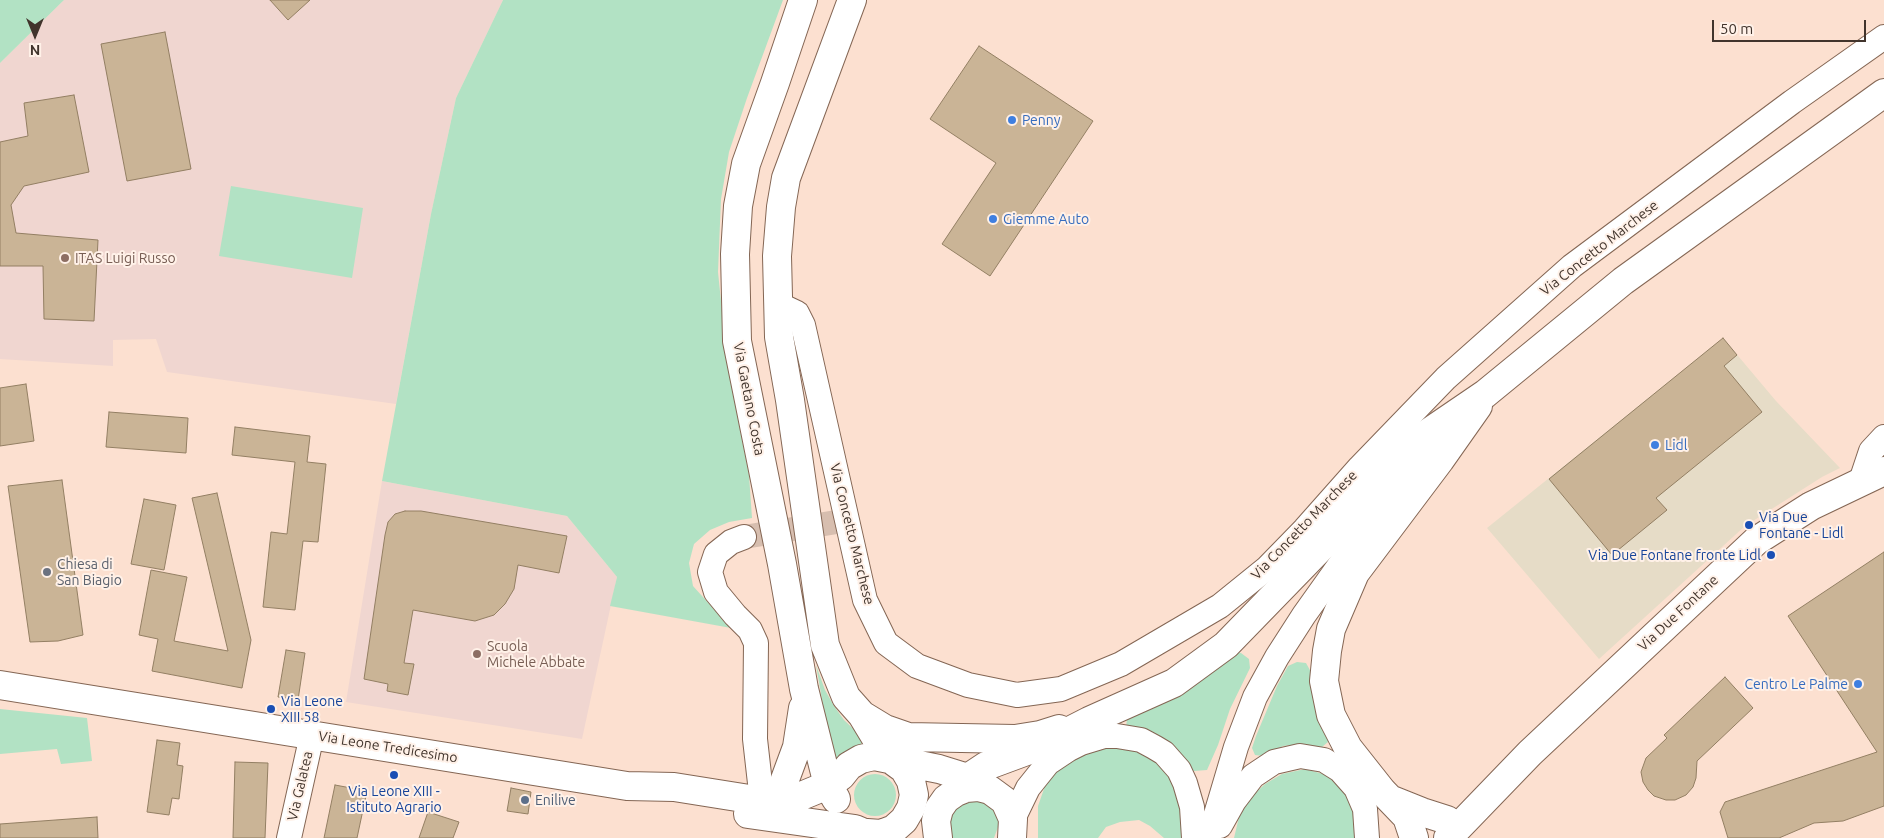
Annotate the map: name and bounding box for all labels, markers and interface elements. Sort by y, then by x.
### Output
north arrow [10,10,60,60]
scale bar [1714,10,1868,42]
text: 50 m [1720,20,1753,37]
text: N [30,42,40,58]
place label: Penny [1022,112,1060,128]
marker: Penny [1006,114,1018,126]
street label: Via Concetto Marchese [1537,197,1661,299]
place label: Giemme Auto [1003,211,1089,227]
marker: Giemme Auto [987,213,999,225]
place label: ITAS Luigi Russo [75,250,176,266]
marker: ITAS Luigi Russo [59,252,71,264]
street label: Via Gaetano Costa [730,341,768,457]
place label: Lidl [1665,437,1687,453]
marker: Lidl [1649,439,1661,451]
street label: Via Concetto Marchese [826,462,878,606]
street label: Via Concetto Marchese [1248,467,1360,583]
place label: Via Due Fontane - Lidl [1759,509,1844,542]
marker: Via Due Fontane - Lidl [1743,519,1755,531]
place label: Via Due Fontane fronte Lidl [1588,547,1761,563]
marker: Via Due Fontane fronte Lidl [1765,549,1777,561]
place label: Chiesa di San Biagio [57,556,122,588]
marker: Chiesa di San Biagio [41,566,53,578]
street label: Via Due Fontane [1634,571,1722,655]
place label: Scuola Michele Abbate [487,638,585,670]
marker: Scuola Michele Abbate [471,648,483,660]
place label: Centro Le Palme [1745,676,1848,692]
marker: Centro Le Palme [1852,678,1864,690]
place label: Via Leone XIII 58 [281,693,343,726]
marker: Via Leone XIII 58 [265,703,277,715]
street label: Via Leone Tredicesimo [317,728,459,766]
street label: Via Galatea [284,750,316,822]
marker: Via Leone XIII - Istituto Agrario [388,769,400,781]
place label: Via Leone XIII - Istituto Agrario [346,783,442,816]
place label: Enilive [535,792,576,808]
marker: Enilive [519,794,531,806]

